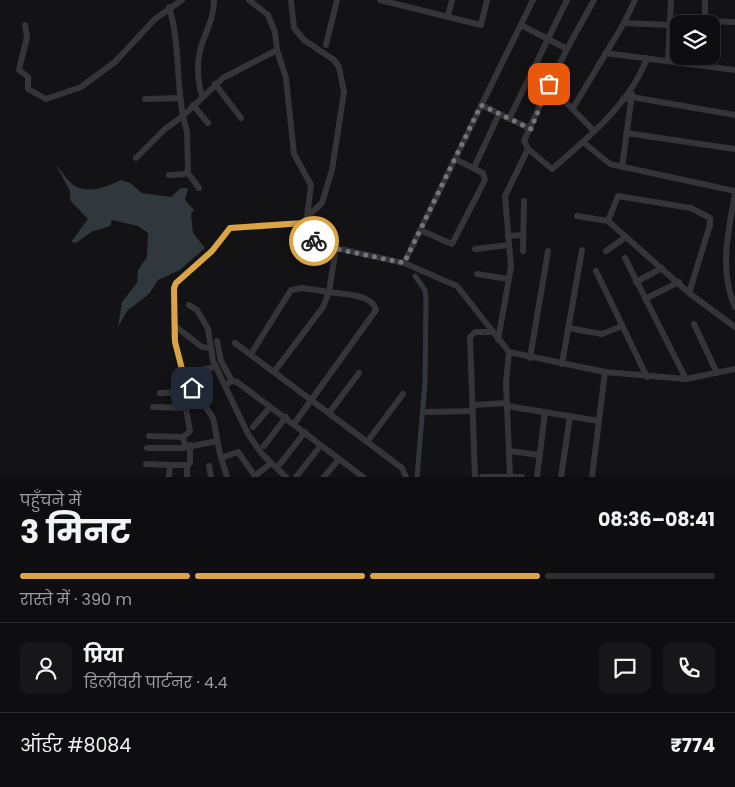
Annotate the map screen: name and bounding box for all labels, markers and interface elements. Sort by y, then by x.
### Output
map controls [670,15,720,65]
button: layers [670,15,720,65]
pin [528,63,570,105]
icon: bag [535,70,563,98]
courier [289,216,339,266]
icon: bike [300,227,328,255]
pin [171,367,213,409]
icon: home [178,374,206,402]
text: पहुँचने में [20,489,81,512]
text: 08:36–08:41 [598,506,715,533]
text: 3 मिनट [20,509,130,554]
text: रास्ते में · 390 m [20,588,132,611]
button: person [20,642,72,694]
text: प्रिया [84,642,123,669]
button: chat [599,642,651,694]
button: phone [663,642,715,694]
text: डिलीवरी पार्टनर · 4.4 [84,671,228,694]
text: ऑर्डर #8084 [20,732,131,759]
text: ₹774 [670,732,715,759]

